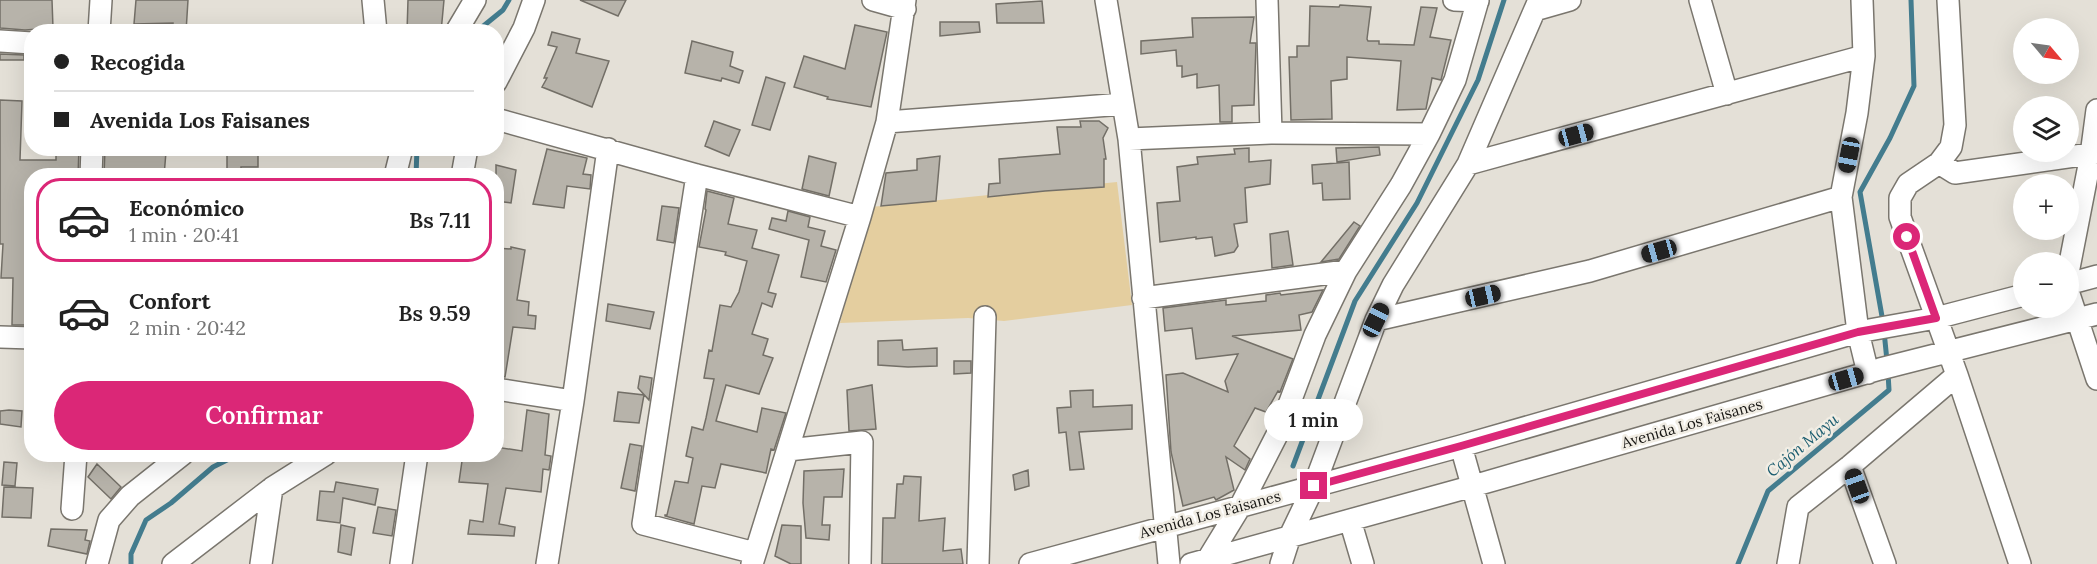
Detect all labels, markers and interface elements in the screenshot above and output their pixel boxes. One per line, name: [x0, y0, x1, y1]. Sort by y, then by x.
north arrow: [2013, 18, 2079, 84]
map controls: [2013, 18, 2079, 318]
text: Recogida: [90, 48, 185, 76]
button: layers: [2013, 96, 2079, 162]
text: Avenida Los Faisanes: [90, 106, 310, 134]
car: [1556, 122, 1596, 148]
car: [1837, 136, 1861, 174]
button: +: [2013, 174, 2079, 240]
icon: car: [57, 193, 111, 247]
text: Económico: [129, 194, 244, 222]
text: Bs 7.11: [409, 206, 471, 234]
text: 1 min · 20:41: [129, 222, 239, 247]
route start: [1893, 223, 1920, 250]
car: [1639, 237, 1679, 265]
button: −: [2013, 252, 2079, 318]
car: [1463, 283, 1503, 309]
icon: car: [57, 286, 111, 340]
text: Confort: [129, 287, 211, 315]
text: Bs 9.59: [398, 299, 471, 327]
car: [1360, 300, 1392, 340]
text: 2 min · 20:42: [129, 315, 246, 340]
car: [1826, 365, 1866, 393]
button: Confirmar: [54, 381, 474, 450]
street label: Avenida Los Faisanes: [1618, 394, 1765, 452]
callout: 1 min: [1264, 399, 1364, 441]
text: 1 min: [1288, 407, 1339, 432]
water label: Cajón Mayu: [1762, 409, 1842, 481]
car: [1842, 466, 1872, 506]
route end: [1300, 472, 1327, 499]
street label: Avenida Los Faisanes: [1136, 486, 1283, 542]

